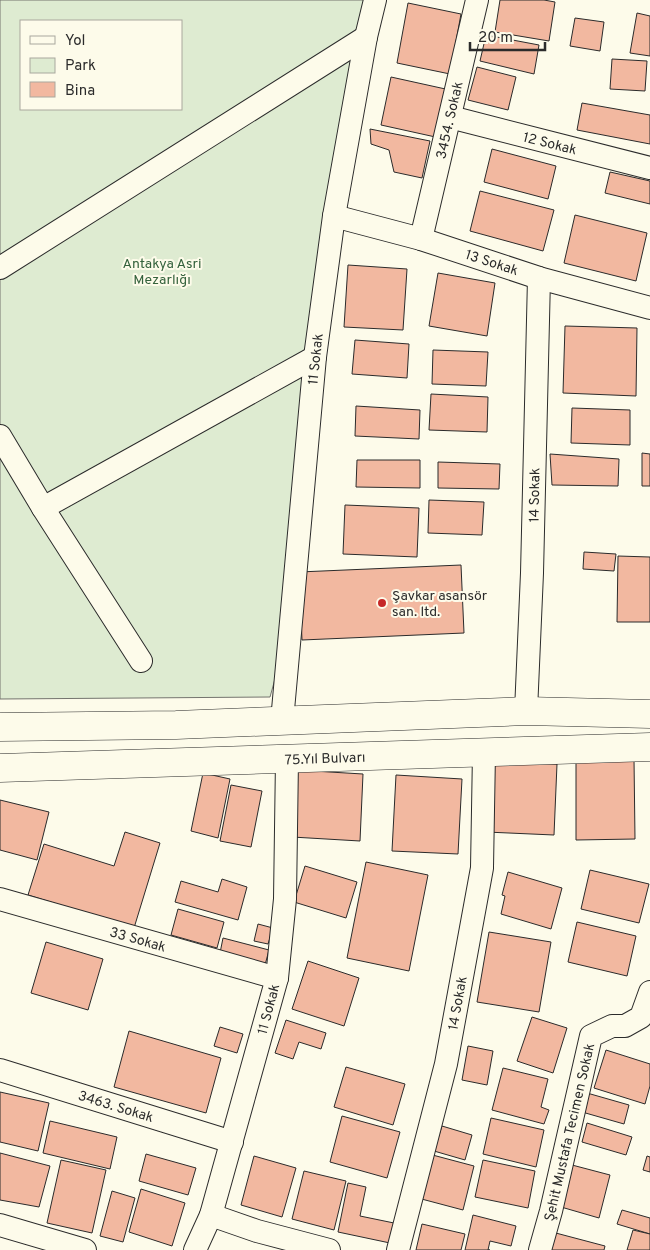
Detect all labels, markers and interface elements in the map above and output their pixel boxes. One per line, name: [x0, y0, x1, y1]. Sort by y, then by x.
legend: [20, 20, 182, 110]
scale bar: [470, 20, 545, 52]
text: 20 m: [478, 29, 513, 48]
text: Yol: [65, 32, 86, 51]
text: Park: [65, 57, 96, 76]
street label: 3454. Sokak: [433, 80, 468, 161]
text: Bina: [65, 82, 95, 101]
street label: 12 Sokak: [521, 130, 578, 159]
street label: 13 Sokak: [463, 247, 520, 280]
park label: Antakya Asri Mezarlığı: [122, 256, 202, 289]
street label: 11 Sokak: [305, 333, 328, 386]
street label: 14 Sokak: [527, 467, 544, 523]
place label: Şavkar asansör san. ltd.: [392, 588, 488, 621]
marker: Şavkar asansör san. ltd.: [376, 597, 388, 609]
street label: 75.Yıl Bulvarı: [284, 750, 366, 769]
street label: 33 Sokak: [107, 924, 168, 957]
street label: 14 Sokak: [445, 975, 472, 1032]
street label: 11 Sokak: [255, 982, 284, 1036]
street label: Şehit Mustafa Tecimen Sokak: [542, 1042, 599, 1223]
street label: 3463. Sokak: [76, 1088, 155, 1127]

